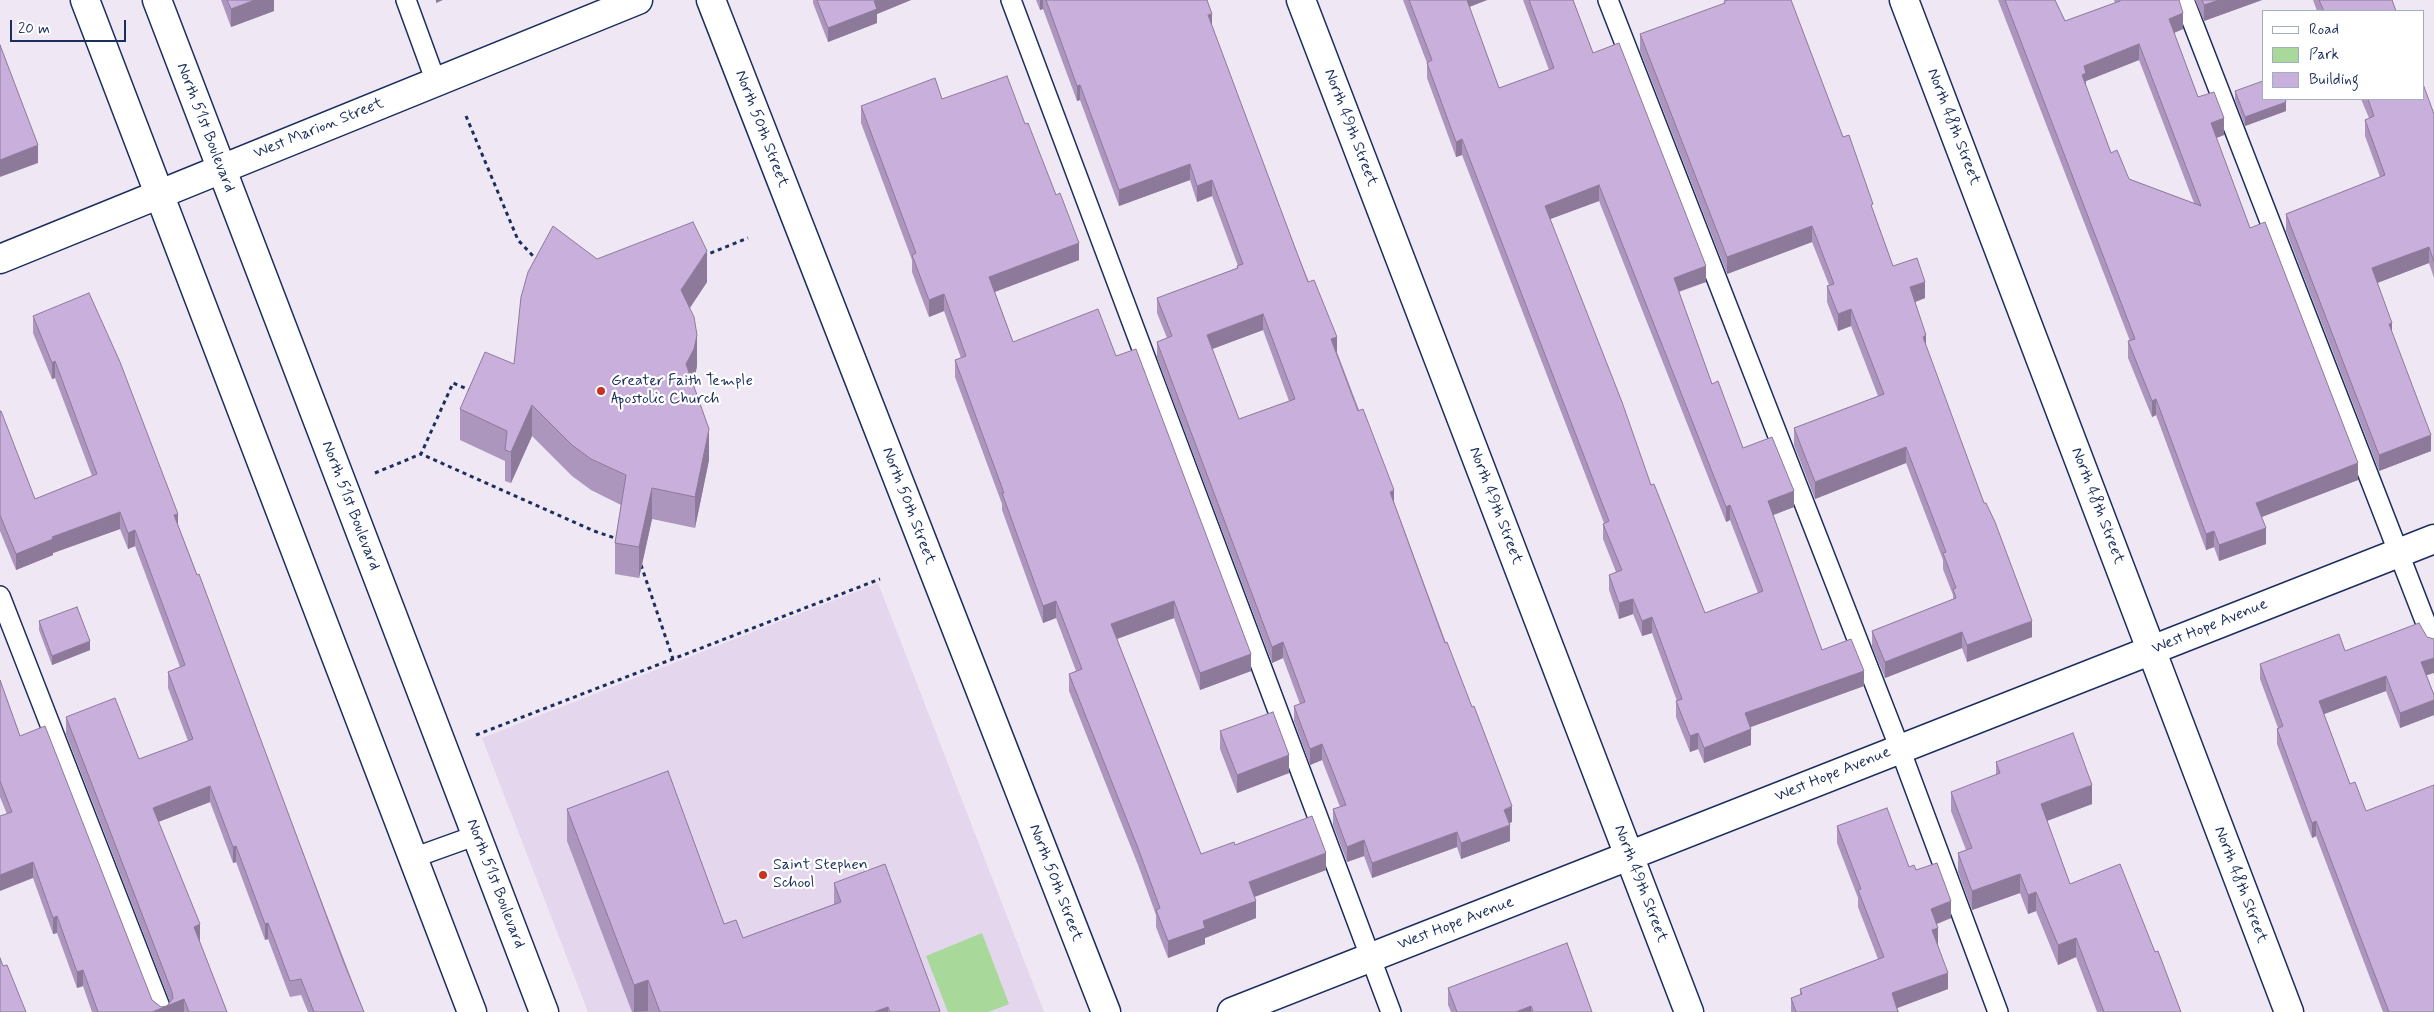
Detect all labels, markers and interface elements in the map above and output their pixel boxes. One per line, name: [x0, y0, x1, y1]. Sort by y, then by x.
scale bar: [12, 10, 129, 42]
legend: [2262, 10, 2424, 100]
text: 20 m: [18, 19, 50, 39]
text: Road: [2309, 20, 2339, 40]
text: Park: [2309, 45, 2339, 65]
street label: North 51st Boulevard: [172, 61, 238, 195]
street label: North 48th Street: [1922, 66, 1984, 188]
street label: North 49th Street: [1319, 67, 1381, 189]
street label: North 50th Street: [730, 68, 792, 190]
text: Building: [2309, 70, 2359, 90]
street label: West Marion Street: [251, 94, 387, 164]
place label: Greater Faith Temple Apostolic Church: [611, 372, 753, 410]
marker: Greater Faith Temple Apostolic Church: [595, 385, 607, 397]
street label: North 51st Boulevard: [317, 439, 383, 573]
street label: North 50th Street: [877, 445, 939, 567]
street label: North 49th Street: [1464, 445, 1526, 567]
street label: North 48th Street: [2066, 445, 2128, 567]
street label: West Hope Avenue: [2149, 595, 2271, 659]
street label: West Hope Avenue: [1772, 743, 1894, 807]
street label: North 51st Boulevard: [462, 817, 528, 951]
street label: North 50th Street: [1024, 822, 1086, 944]
street label: North 49th Street: [1609, 823, 1671, 945]
street label: North 48th Street: [2209, 824, 2271, 946]
place label: Saint Stephen School: [773, 856, 868, 894]
marker: Saint Stephen School: [757, 869, 769, 881]
street label: West Hope Avenue: [1395, 893, 1517, 955]

